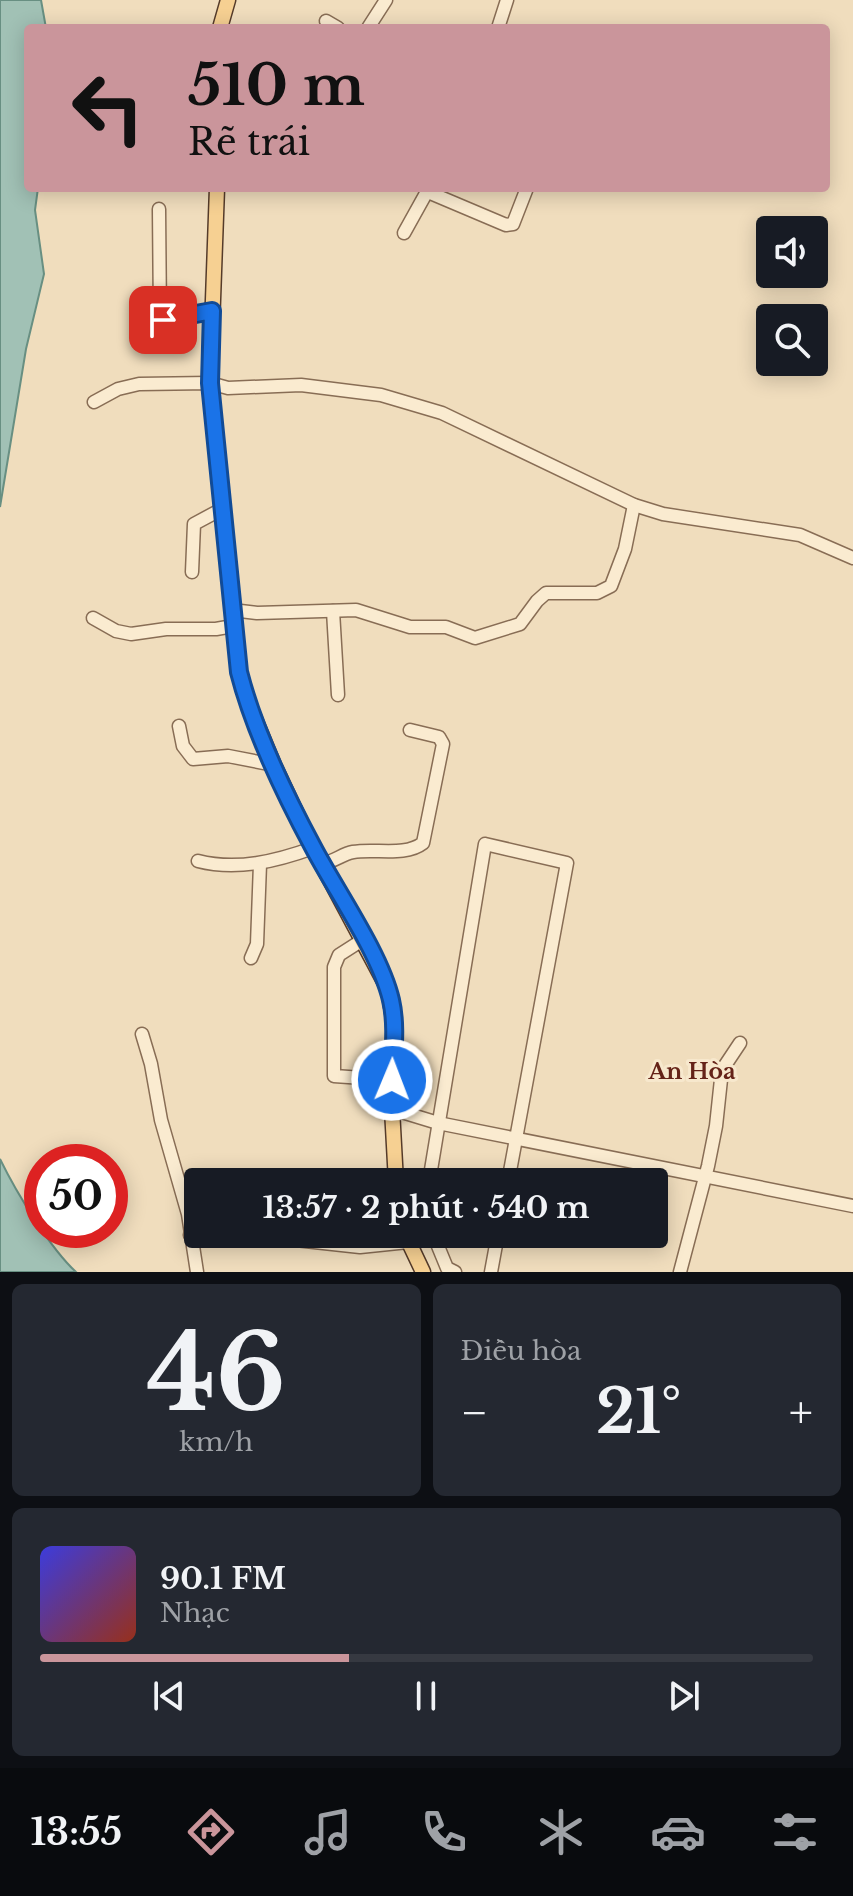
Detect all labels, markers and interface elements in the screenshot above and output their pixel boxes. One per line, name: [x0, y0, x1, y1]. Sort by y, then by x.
text: 510 m: [188, 51, 365, 120]
icon: left: [56, 56, 160, 160]
text: Rẽ trái: [188, 120, 310, 165]
map controls: [756, 216, 828, 376]
button: sound: [756, 216, 828, 288]
pin: [129, 286, 197, 354]
icon: arrive: [141, 298, 185, 342]
button: search: [756, 304, 828, 376]
position arrow: [350, 1038, 434, 1122]
district label: An Hòa: [647, 1058, 736, 1085]
speed limit sign: 50: [24, 1144, 128, 1248]
text: 13:57 · 2 phút · 540 m: [263, 1189, 589, 1226]
text: 46: [147, 1309, 286, 1438]
text: Điều hòa: [461, 1335, 581, 1367]
text: 21°: [596, 1375, 681, 1449]
text: −: [461, 1385, 488, 1440]
text: +: [789, 1385, 813, 1440]
text: km/h: [179, 1426, 253, 1458]
text: 90.1 FM: [160, 1560, 286, 1597]
text: Nhạc: [160, 1597, 230, 1629]
icon: previous: [147, 1674, 191, 1718]
icon: pause: [404, 1674, 448, 1718]
icon: next: [662, 1674, 706, 1718]
icon: directions: [183, 1804, 239, 1860]
icon: music: [300, 1804, 356, 1860]
icon: phone: [416, 1804, 472, 1860]
icon: climate: [533, 1804, 589, 1860]
icon: car: [650, 1804, 706, 1860]
icon: filters: [767, 1804, 823, 1860]
text: 13:55: [30, 1810, 122, 1855]

